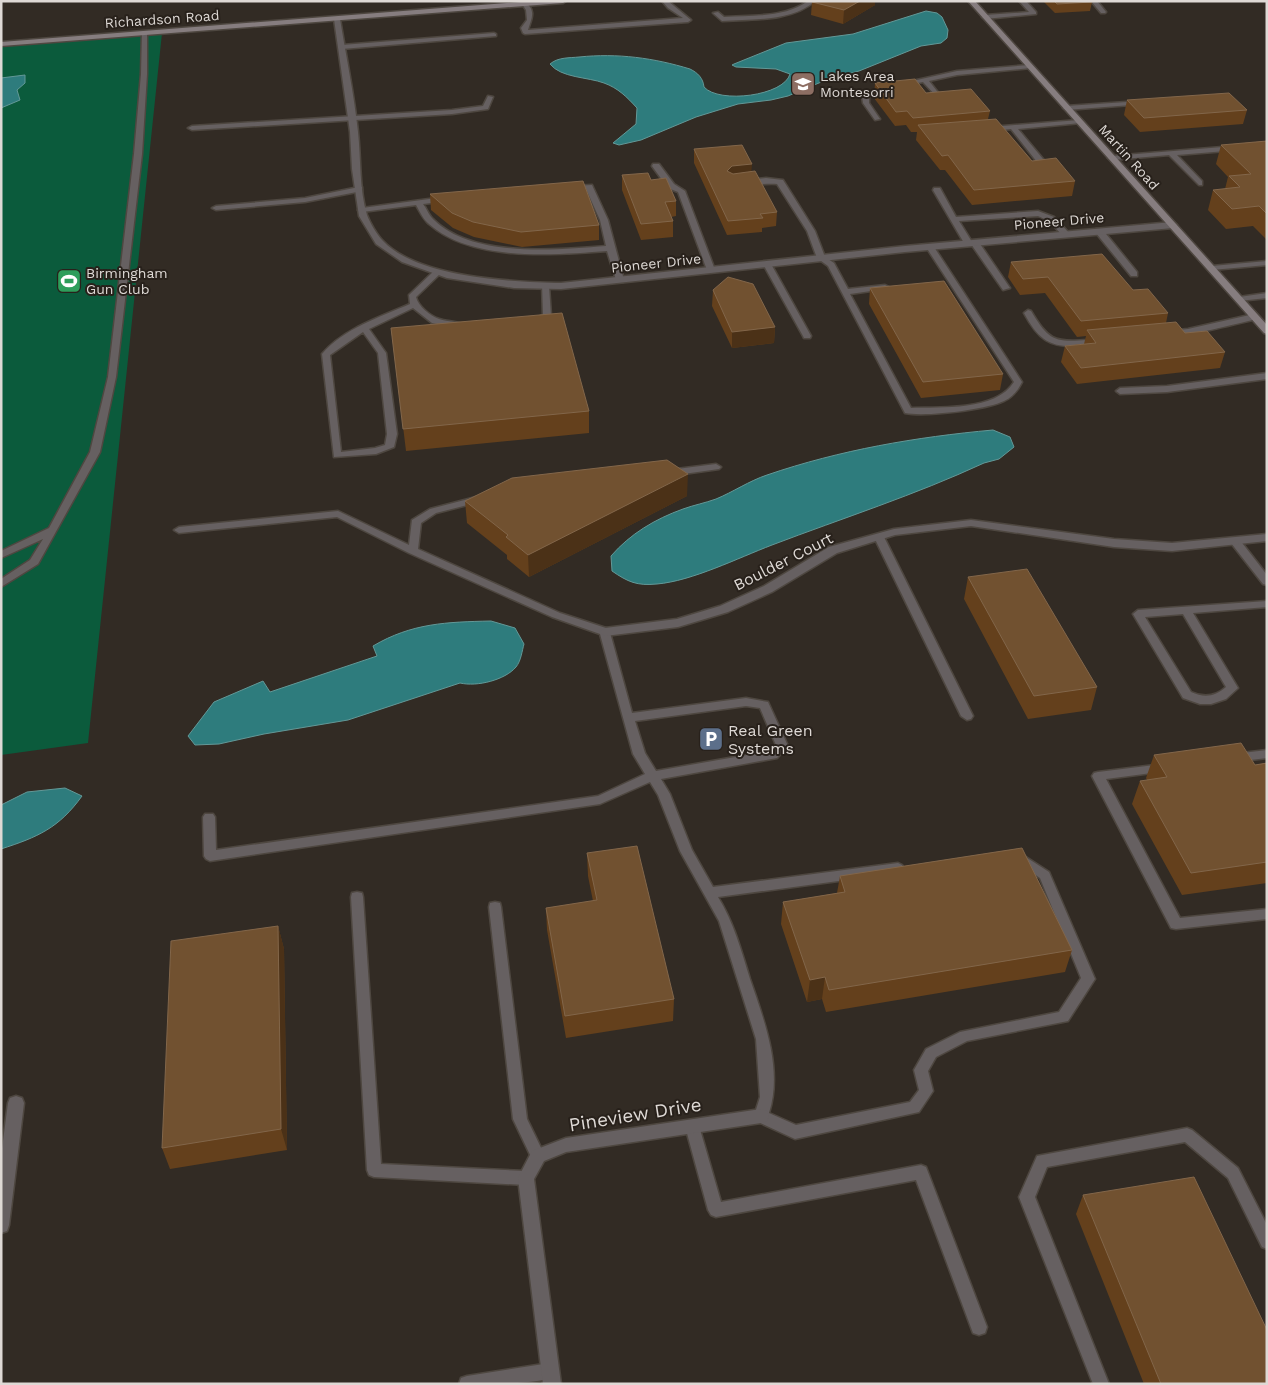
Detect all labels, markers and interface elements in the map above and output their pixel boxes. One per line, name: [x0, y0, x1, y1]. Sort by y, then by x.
street label: Richardson Road: [104, 7, 220, 31]
place label: Lakes Area Montesorri: [820, 68, 894, 100]
school or university icon: Lakes Area Montesorri: [790, 71, 816, 97]
street label: Martin Road: [1096, 121, 1162, 193]
street label: Pioneer Drive: [1013, 209, 1105, 233]
street label: Pioneer Drive: [610, 250, 702, 276]
place label: Birmingham Gun Club: [86, 265, 168, 297]
sports icon: Birmingham Gun Club: [56, 268, 82, 294]
street label: Boulder Court: [730, 528, 836, 595]
place label: Real Green Systems: [728, 721, 813, 758]
parking icon: Real Green Systems: [698, 726, 724, 752]
street label: Pineview Drive: [567, 1093, 703, 1136]

